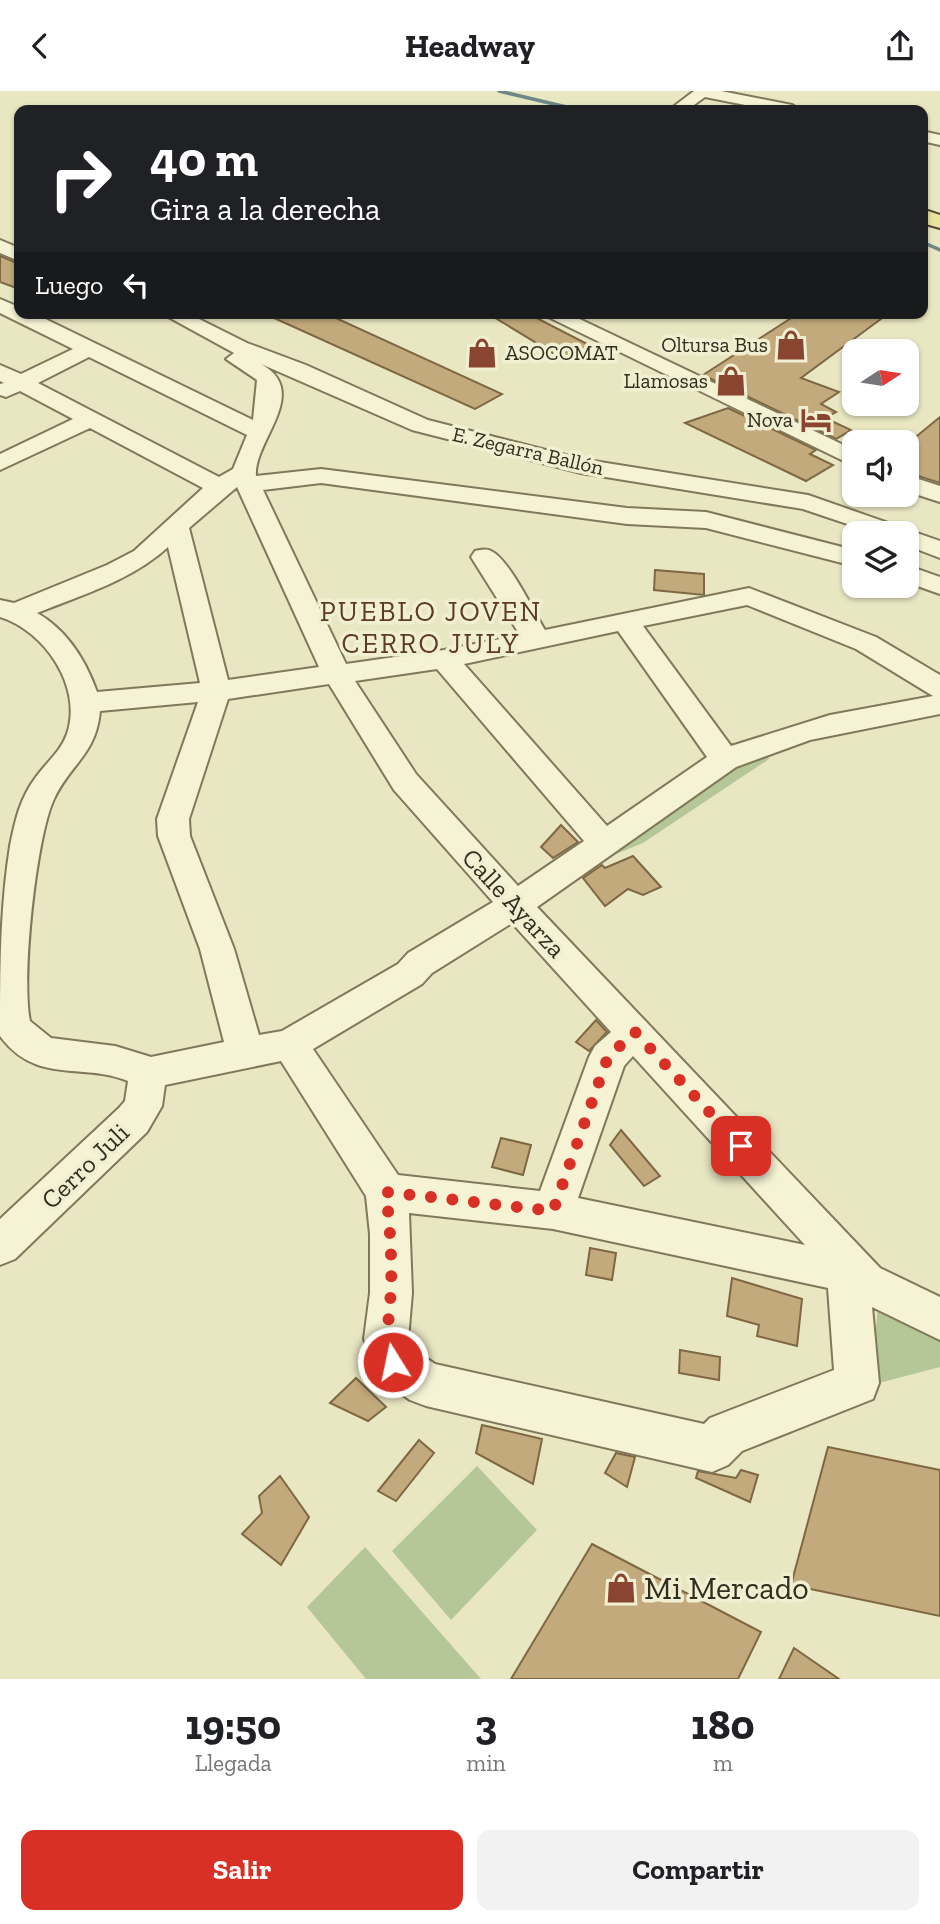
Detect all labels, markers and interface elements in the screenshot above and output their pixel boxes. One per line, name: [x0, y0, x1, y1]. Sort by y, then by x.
icon: back: [21, 27, 59, 65]
text: Headway: [405, 27, 535, 65]
icon: share: [881, 27, 919, 65]
text: 40 m: [150, 130, 258, 189]
icon: right: [35, 133, 126, 224]
text: Gira a la derecha: [150, 190, 380, 228]
icon: left: [117, 266, 155, 304]
text: Luego: [35, 269, 103, 301]
shop icon: Oltursa Bus: [774, 328, 808, 362]
place label: Oltursa Bus: [661, 332, 768, 357]
shop icon: ASOCOMAT: [465, 336, 499, 370]
north arrow: [842, 339, 919, 417]
map controls: [842, 339, 919, 598]
place label: ASOCOMAT: [505, 340, 618, 365]
shop icon: Llamosas: [714, 364, 748, 398]
place label: Llamosas: [623, 368, 708, 393]
hotel icon: Nova: [799, 403, 833, 437]
place label: Nova: [747, 407, 793, 432]
street label: E. Zegarra Ballón: [450, 421, 606, 480]
button: sound: [842, 430, 919, 507]
button: layers: [842, 521, 919, 598]
district label: PUEBLO JOVEN CERRO JULY: [320, 595, 542, 660]
street label: Calle Ayarza: [455, 842, 573, 965]
street label: Cerro Juli: [34, 1116, 136, 1216]
pin: [711, 1116, 771, 1176]
icon: arrive: [722, 1127, 760, 1165]
position arrow: [356, 1325, 430, 1399]
place label: Mi Mercado: [644, 1569, 809, 1607]
shop icon: Mi Mercado: [604, 1571, 638, 1605]
text: 19:50: [185, 1699, 281, 1750]
text: 3: [475, 1699, 497, 1750]
text: 180: [691, 1699, 755, 1750]
text: Llegada: [195, 1749, 272, 1777]
text: min: [466, 1749, 506, 1777]
text: m: [713, 1749, 733, 1777]
button: Salir: [21, 1830, 463, 1910]
button: Compartir: [477, 1830, 919, 1910]

